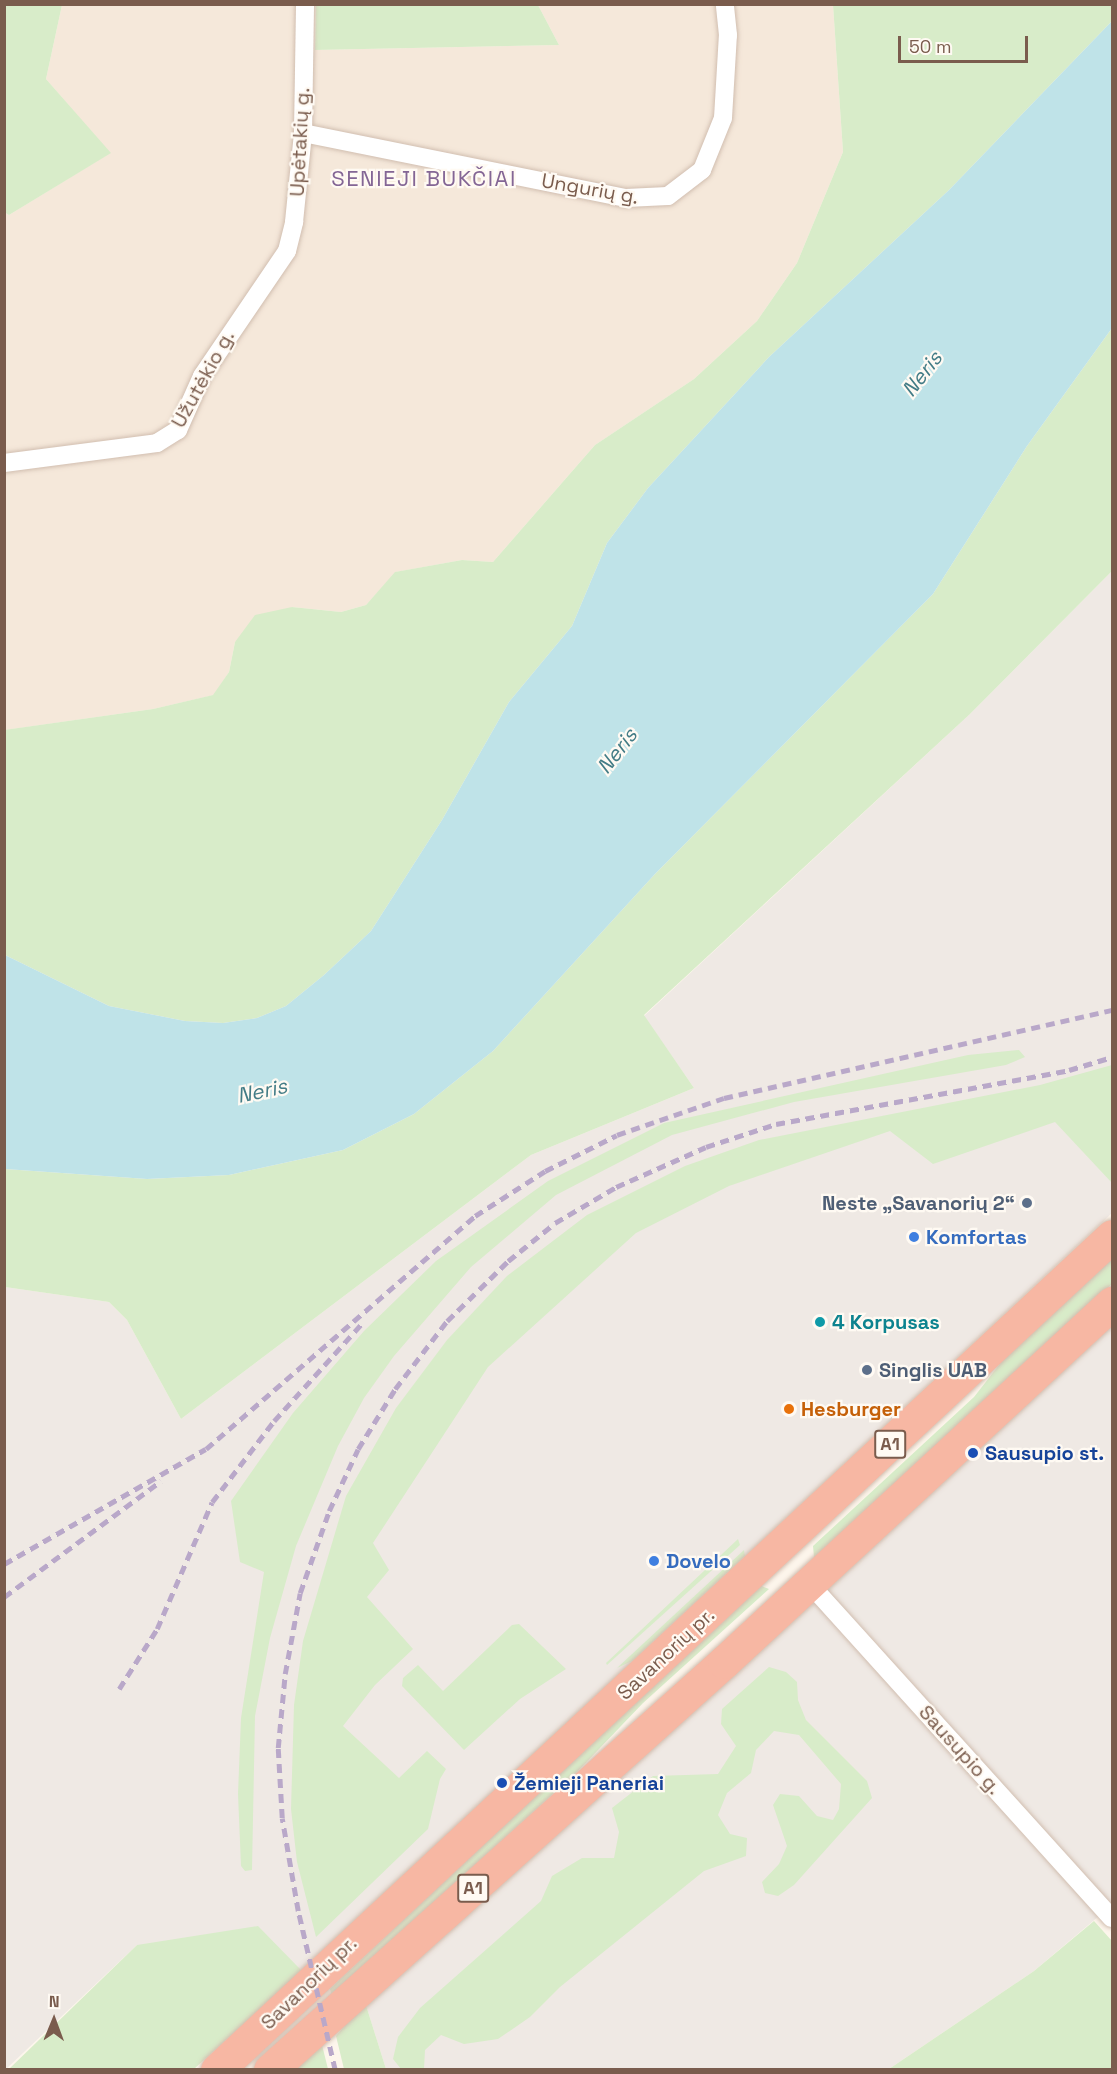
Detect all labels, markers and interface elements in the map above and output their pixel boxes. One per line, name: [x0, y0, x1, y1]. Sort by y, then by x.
scale bar: [901, 24, 1032, 62]
text: 50 m: [909, 35, 951, 58]
street label: Upėtakių g.: [285, 87, 315, 197]
district label: SENIEJI BUKČIAI: [331, 166, 517, 192]
street label: Ungurių g.: [539, 169, 641, 209]
street label: Užutėkio g.: [166, 326, 240, 432]
water label: Neris: [897, 346, 947, 402]
water label: Neris: [592, 723, 642, 779]
water label: Neris: [235, 1073, 289, 1109]
place label: Neste „Savanorių 2“: [821, 1191, 1015, 1215]
marker: Neste „Savanorių 2“: [1020, 1196, 1034, 1210]
place label: Komfortas: [926, 1225, 1027, 1249]
marker: Komfortas: [907, 1230, 921, 1244]
place label: 4 Korpusas: [832, 1310, 940, 1334]
marker: 4 Korpusas: [813, 1315, 827, 1329]
place label: Singlis UAB: [879, 1358, 987, 1382]
marker: Singlis UAB: [860, 1363, 874, 1377]
place label: Hesburger: [801, 1397, 901, 1421]
marker: Hesburger: [782, 1402, 796, 1416]
road number: A1: [874, 1429, 906, 1459]
place label: Sausupio st.: [985, 1441, 1104, 1465]
marker: Sausupio st.: [966, 1446, 980, 1460]
place label: Dovelo: [666, 1549, 731, 1573]
marker: Dovelo: [647, 1554, 661, 1568]
street label: Savanorių pr.: [613, 1603, 719, 1705]
street label: Sausupio g.: [914, 1700, 1006, 1800]
place label: Žemieji Paneriai: [514, 1771, 664, 1795]
marker: Žemieji Paneriai: [495, 1776, 509, 1790]
road number: A1: [456, 1873, 490, 1903]
street label: Savanorių pr.: [256, 1931, 362, 2035]
north arrow: [24, 1990, 84, 2050]
text: N: [49, 1991, 60, 2012]

